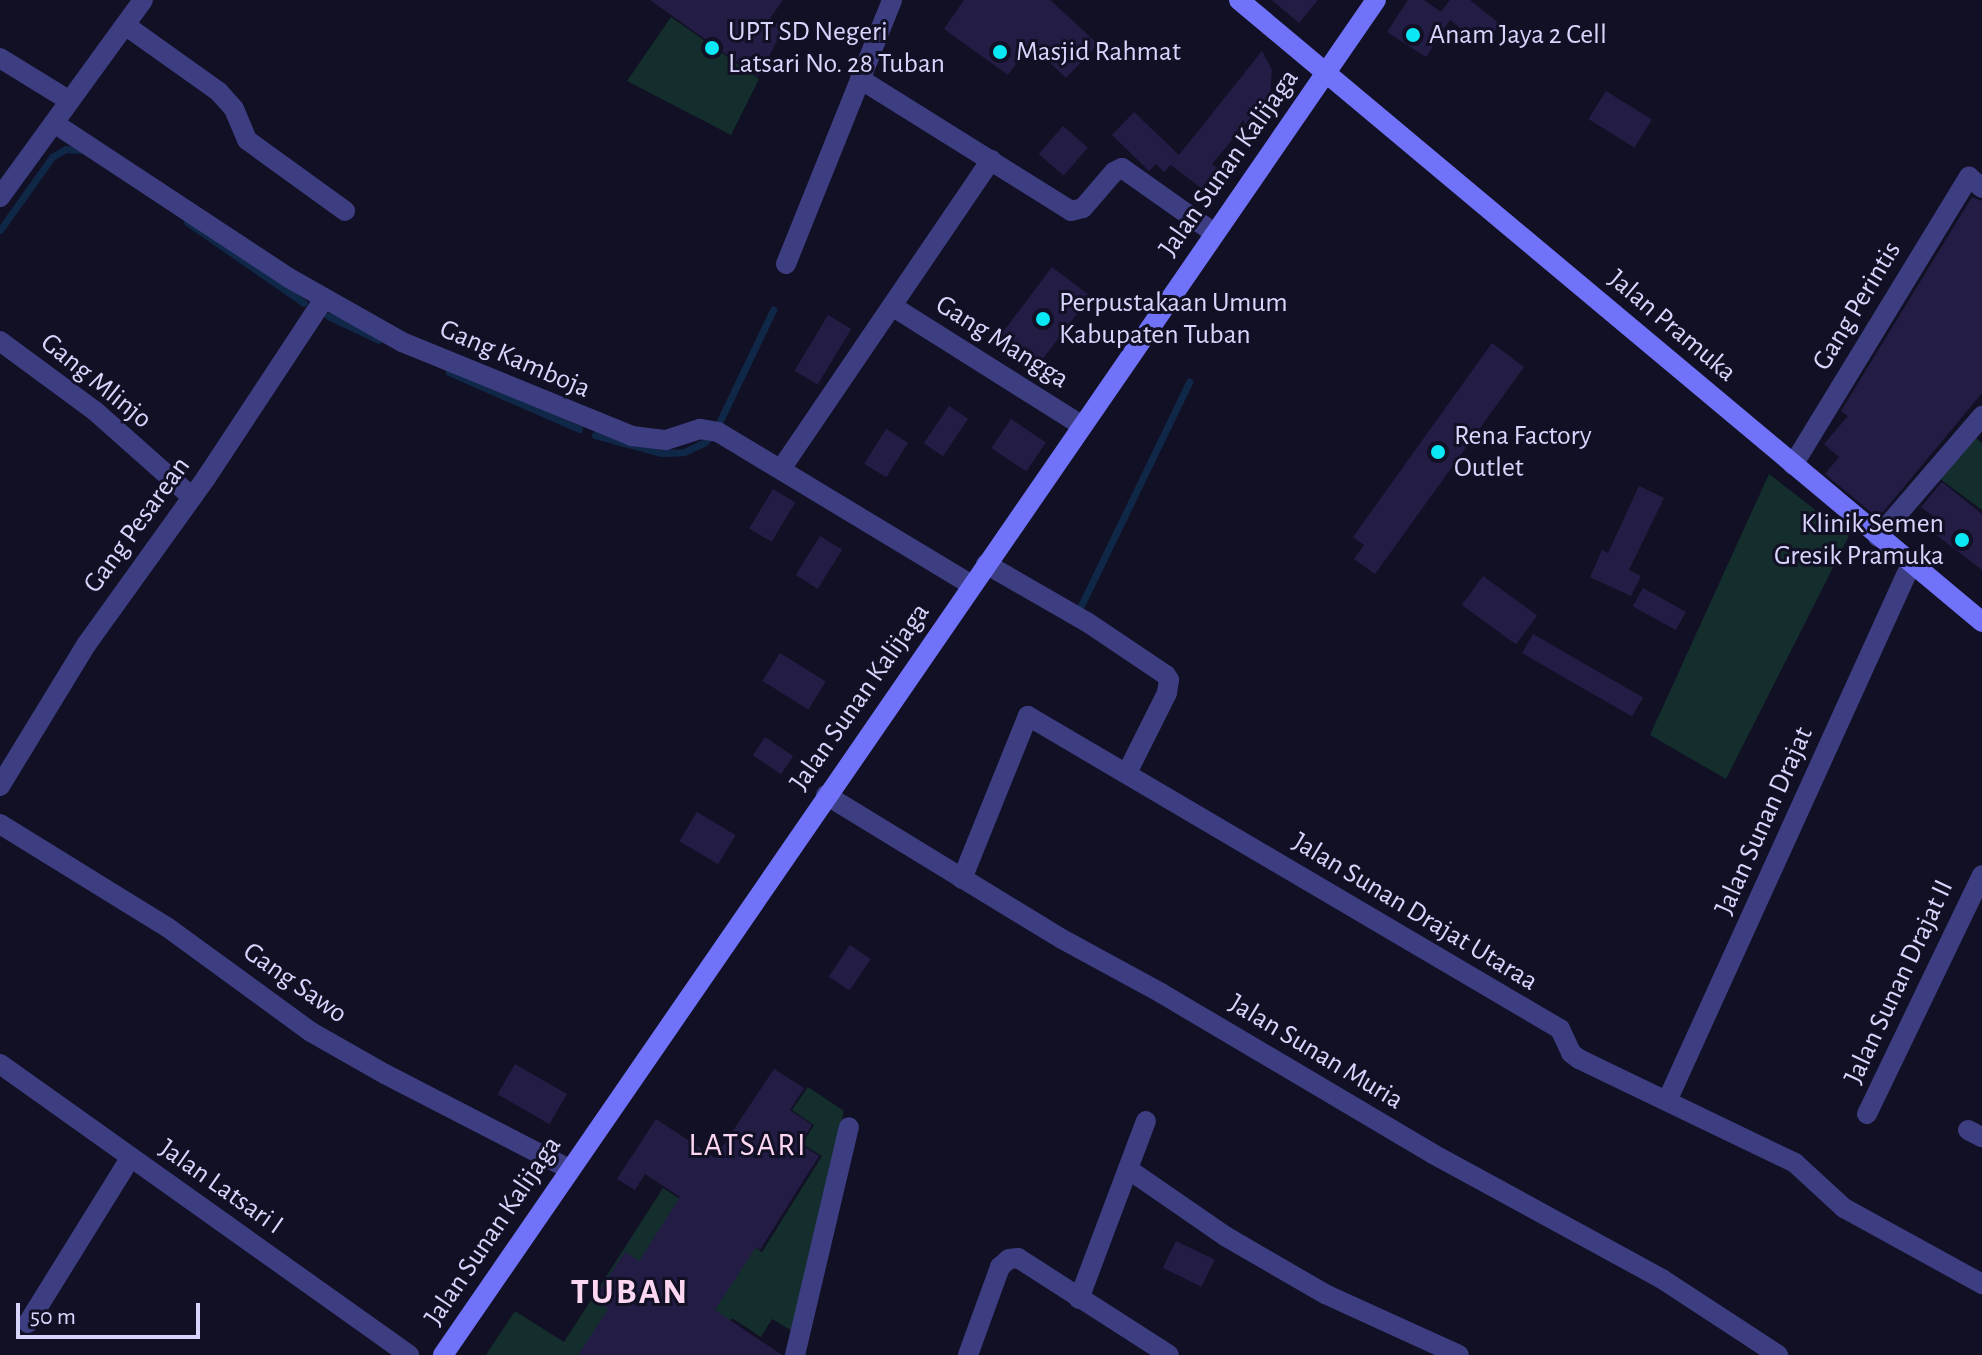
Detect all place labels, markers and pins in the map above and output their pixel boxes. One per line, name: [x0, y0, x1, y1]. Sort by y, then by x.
place label: UPT SD Negeri Latsari No. 28 Tuban: [728, 15, 945, 81]
place label: Anam Jaya 2 Cell: [1429, 18, 1607, 52]
marker: Anam Jaya 2 Cell: [1404, 26, 1422, 44]
place label: Masjid Rahmat: [1016, 35, 1181, 69]
marker: UPT SD Negeri Latsari No. 28 Tuban: [703, 39, 721, 57]
marker: Masjid Rahmat: [991, 43, 1009, 61]
place label: Perpustakaan Umum Kabupaten Tuban: [1059, 286, 1288, 352]
marker: Perpustakaan Umum Kabupaten Tuban: [1034, 310, 1052, 328]
place label: Rena Factory Outlet: [1454, 419, 1592, 485]
marker: Rena Factory Outlet: [1429, 443, 1447, 461]
place label: Klinik Semen Gresik Pramuka: [1774, 507, 1944, 573]
marker: Klinik Semen Gresik Pramuka: [1951, 529, 1973, 551]

